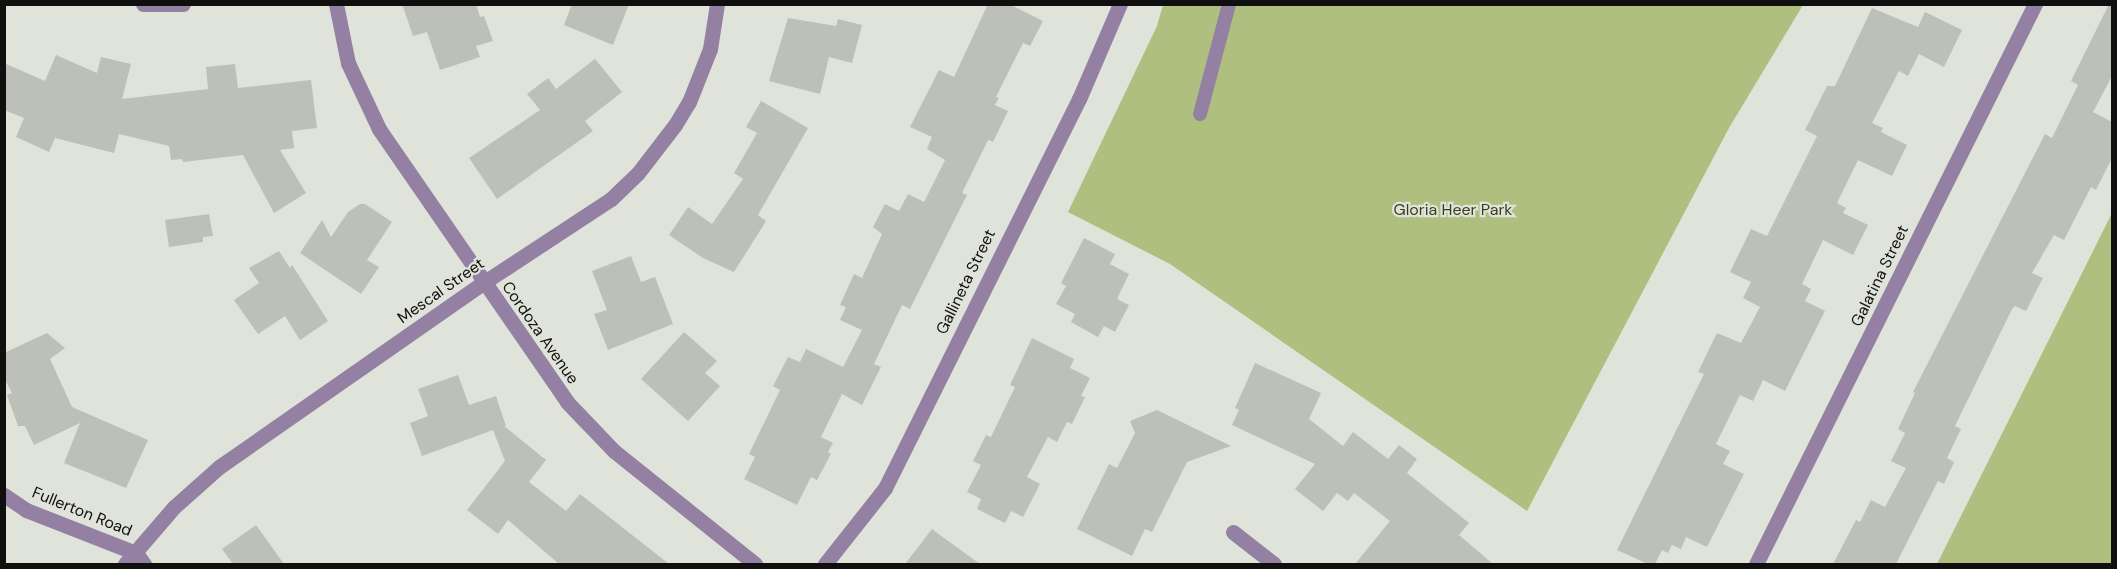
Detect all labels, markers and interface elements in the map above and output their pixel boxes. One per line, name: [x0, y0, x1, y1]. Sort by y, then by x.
park label: Gloria Heer Park: [1394, 200, 1512, 220]
street label: Galatina Street: [1847, 222, 1913, 330]
street label: Gallineta Street: [932, 226, 1000, 338]
street label: Mescal Street: [394, 254, 488, 328]
street label: Cordoza Avenue: [498, 278, 582, 388]
street label: Fullerton Road: [29, 483, 135, 541]

